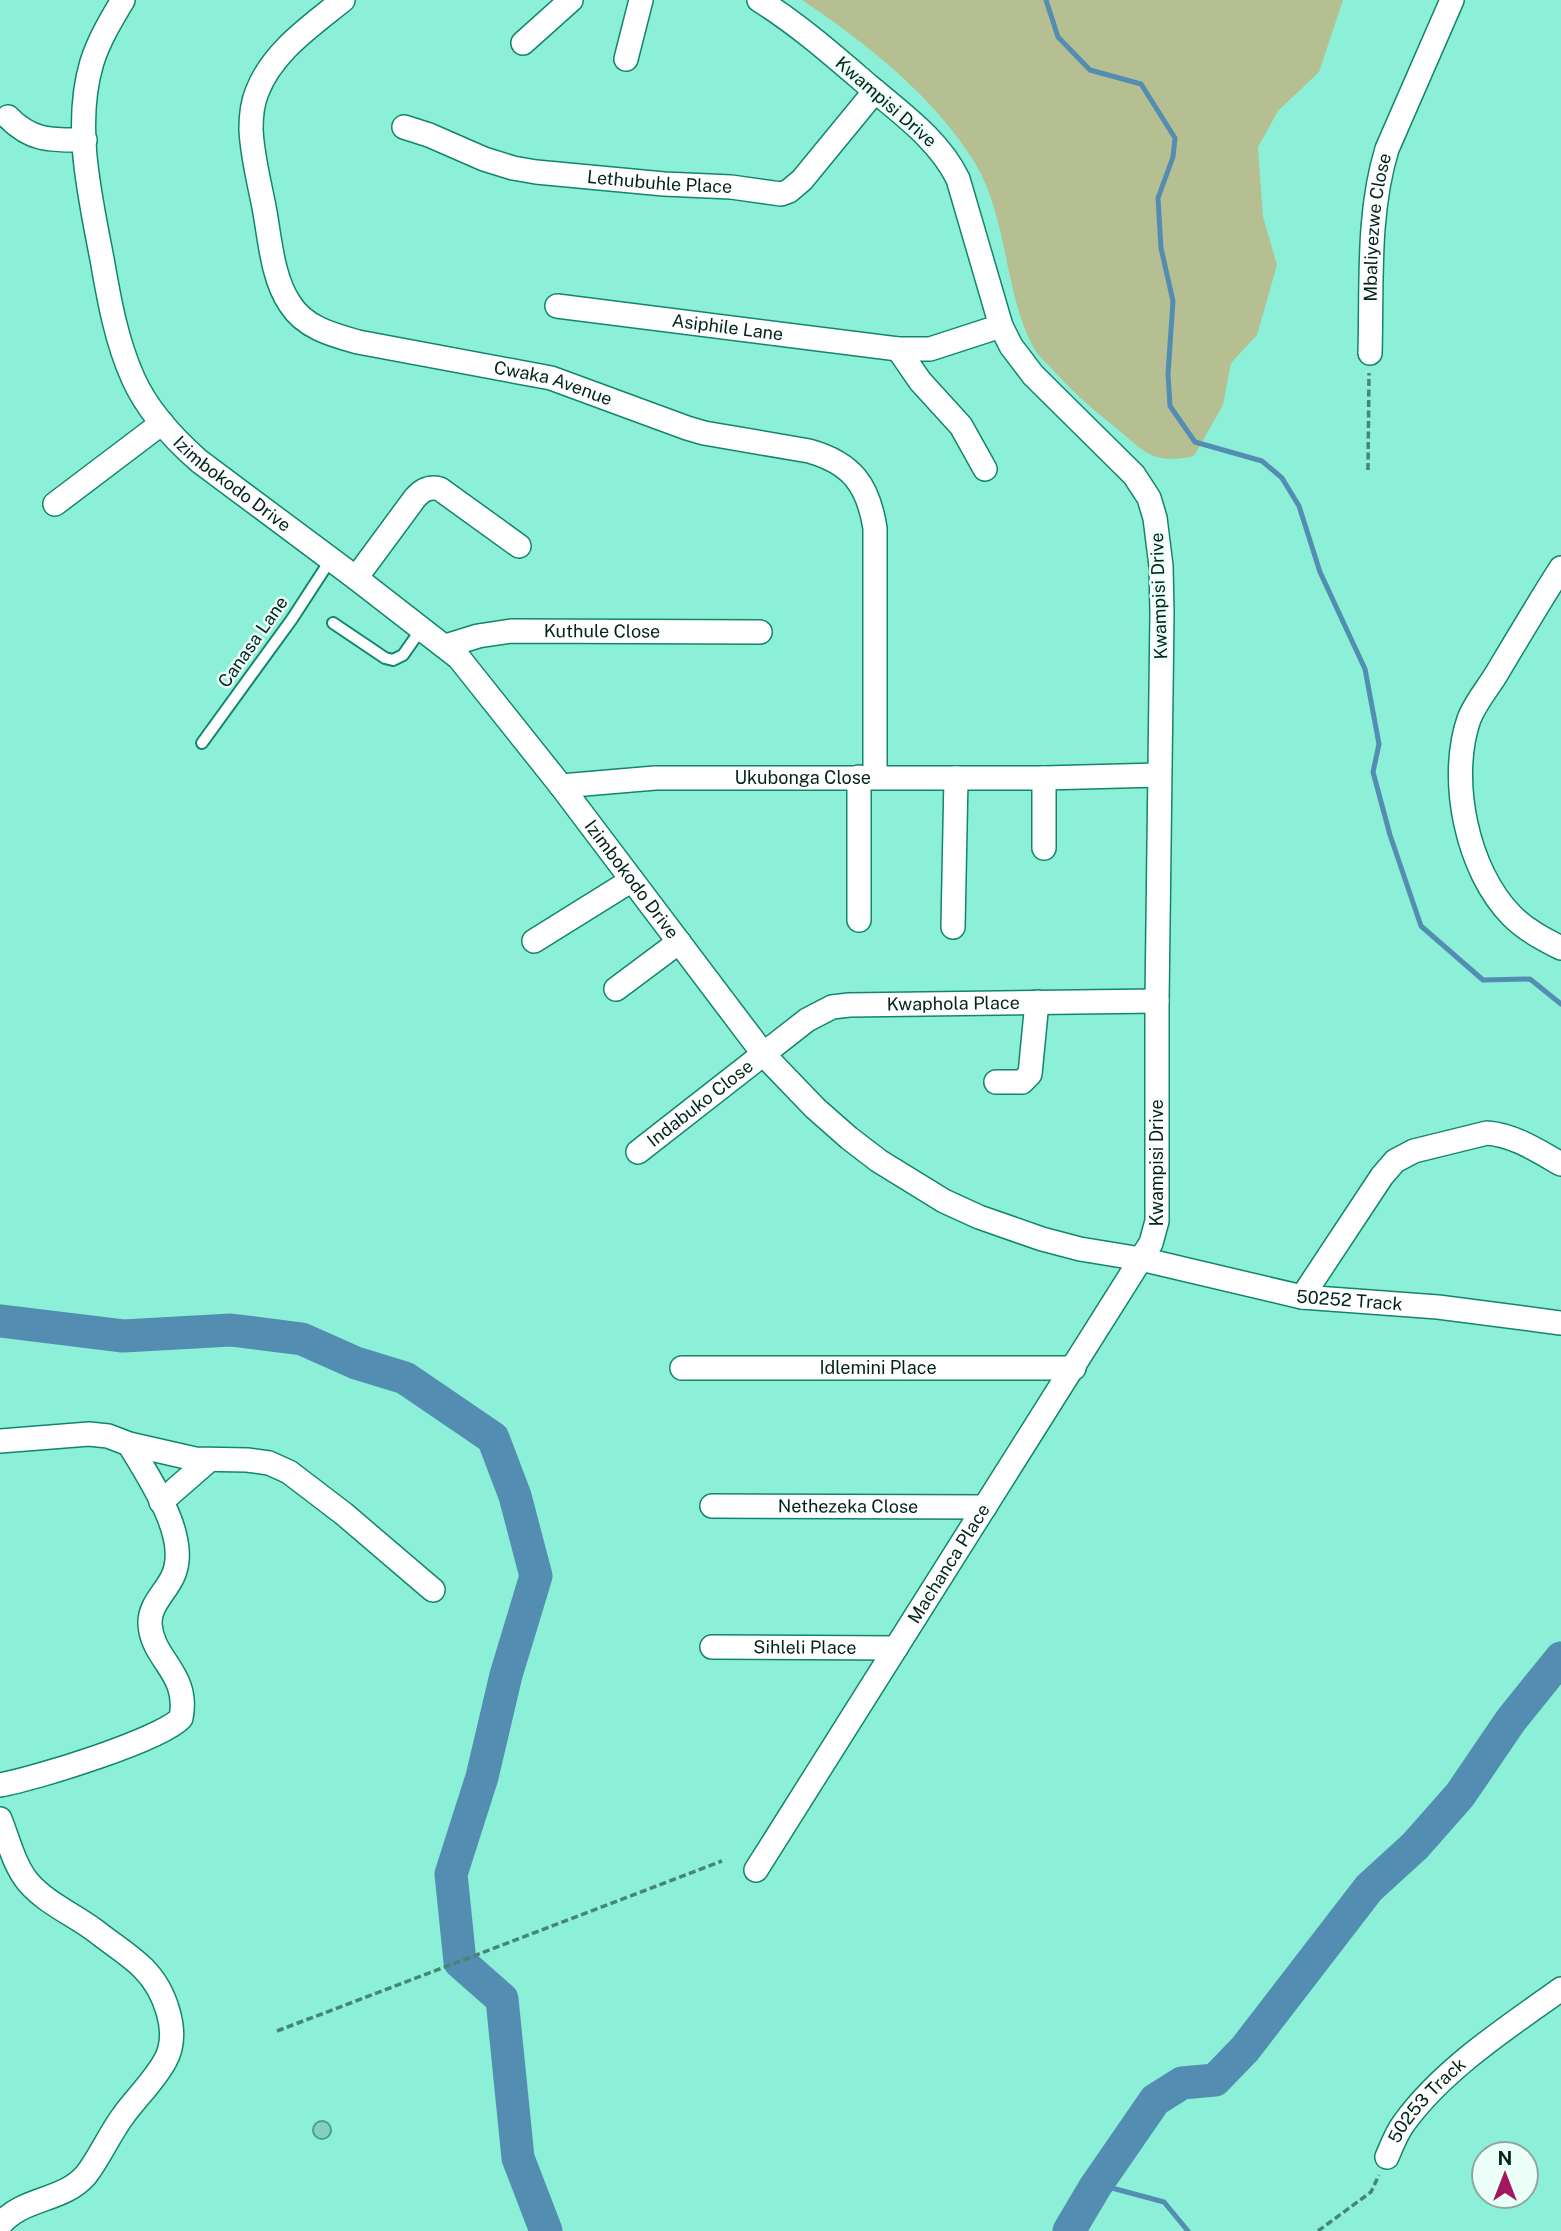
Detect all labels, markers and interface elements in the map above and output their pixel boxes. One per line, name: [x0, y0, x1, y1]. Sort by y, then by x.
street label: Kwampisi Drive: [831, 52, 941, 151]
street label: Mbaliyezwe Close: [1360, 151, 1395, 302]
street label: Lethubuhle Place: [586, 166, 733, 197]
street label: Asiphile Lane: [671, 310, 785, 344]
street label: Cwaka Avenue: [492, 357, 615, 410]
street label: Izimbokodo Drive: [169, 432, 295, 536]
street label: Kwampisi Drive: [1146, 532, 1171, 660]
street label: Canasa Lane: [213, 592, 292, 691]
street label: Kuthule Close: [544, 620, 660, 642]
street label: Ukubonga Close: [734, 767, 871, 788]
street label: Izimbokodo Drive: [581, 816, 684, 943]
street label: Kwaphola Place: [887, 992, 1020, 1015]
street label: Indabuko Close: [643, 1055, 757, 1151]
street label: Kwampisi Drive: [1146, 1099, 1167, 1226]
street label: 50252 Track: [1296, 1286, 1403, 1314]
street label: Idlemini Place: [819, 1357, 937, 1378]
street label: Nethezeka Close: [778, 1495, 918, 1517]
street label: Machanca Place: [903, 1500, 994, 1627]
street label: Sihleli Place: [753, 1636, 857, 1658]
street label: 50253 Track: [1383, 2053, 1470, 2146]
north arrow: [1470, 2140, 1540, 2210]
text: N: [1498, 2147, 1512, 2169]

